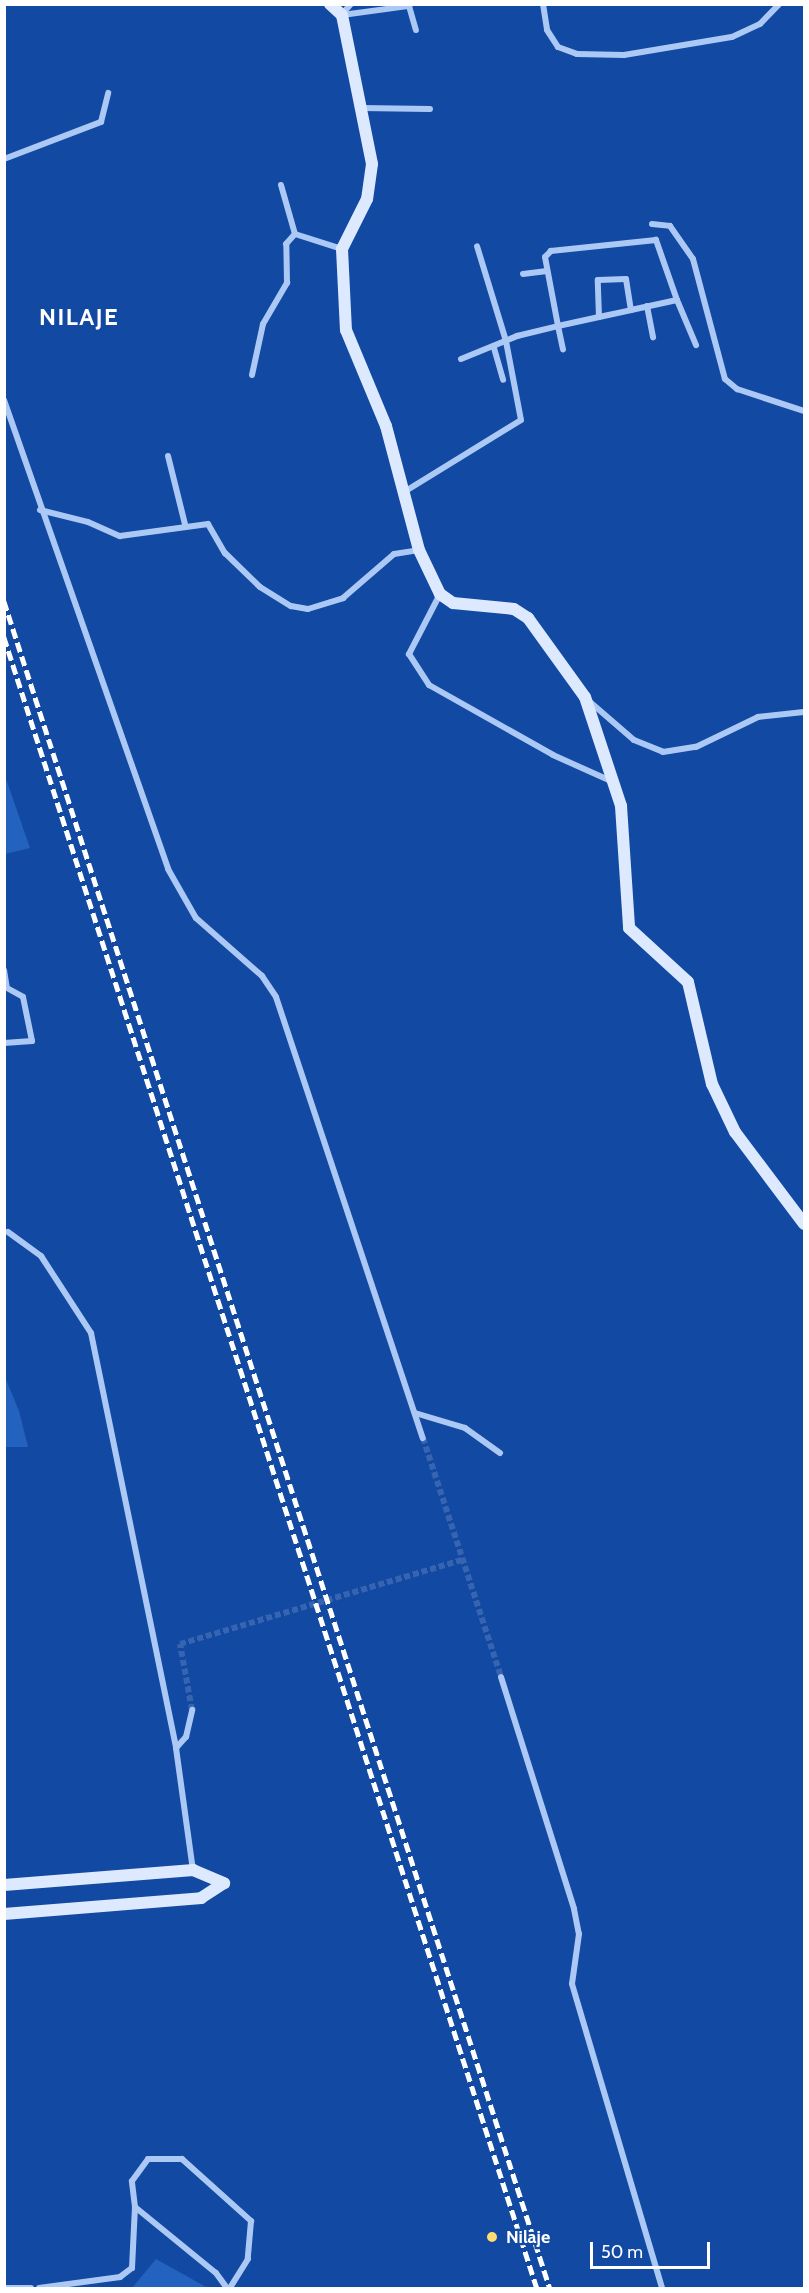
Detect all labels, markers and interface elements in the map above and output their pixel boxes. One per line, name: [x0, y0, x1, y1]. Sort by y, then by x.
district label: NILAJE: [39, 303, 119, 331]
place label: Nilaje: [506, 2226, 550, 2248]
marker: Nilaje: [483, 2228, 501, 2246]
scale bar: [593, 2230, 713, 2268]
text: 50 m: [601, 2241, 643, 2263]

